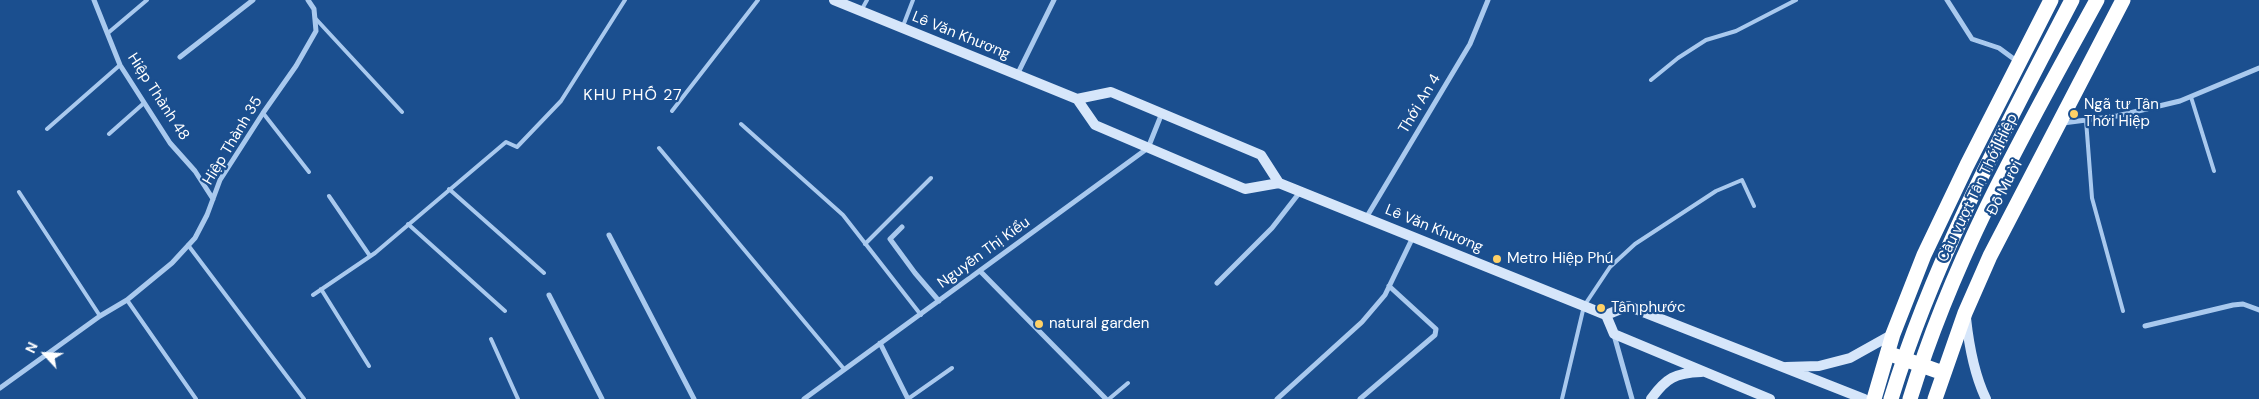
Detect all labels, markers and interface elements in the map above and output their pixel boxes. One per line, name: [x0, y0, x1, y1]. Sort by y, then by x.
street label: Lê Văn Khương: [909, 8, 1013, 64]
street label: Hiệp Thành 48: [123, 50, 193, 144]
street label: Thới An 4: [1395, 71, 1445, 137]
district label: KHU PHỐ 27: [582, 86, 684, 106]
street label: Hiệp Thành 35: [200, 94, 266, 188]
place label: Ngã tư Tân Thới Hiệp: [2084, 96, 2159, 131]
marker: Ngã tư Tân Thới Hiệp: [2068, 108, 2080, 120]
street label: Cầu vượt Tân Thới Hiệp: [1934, 111, 2022, 265]
street label: Đỗ Mười: [1983, 157, 2027, 219]
street label: Lê Văn Khương: [1382, 201, 1486, 257]
street label: Nguyễn Thị Kiểu: [934, 213, 1034, 293]
place label: Metro Hiệp Phú: [1507, 250, 1613, 268]
marker: Metro Hiệp Phú: [1491, 253, 1503, 265]
place label: Tân phước: [1611, 299, 1686, 317]
marker: Tân phước: [1595, 302, 1607, 314]
place label: natural garden: [1049, 315, 1149, 333]
marker: natural garden: [1033, 318, 1045, 330]
north arrow: [20, 329, 70, 379]
text: N: [21, 339, 42, 356]

